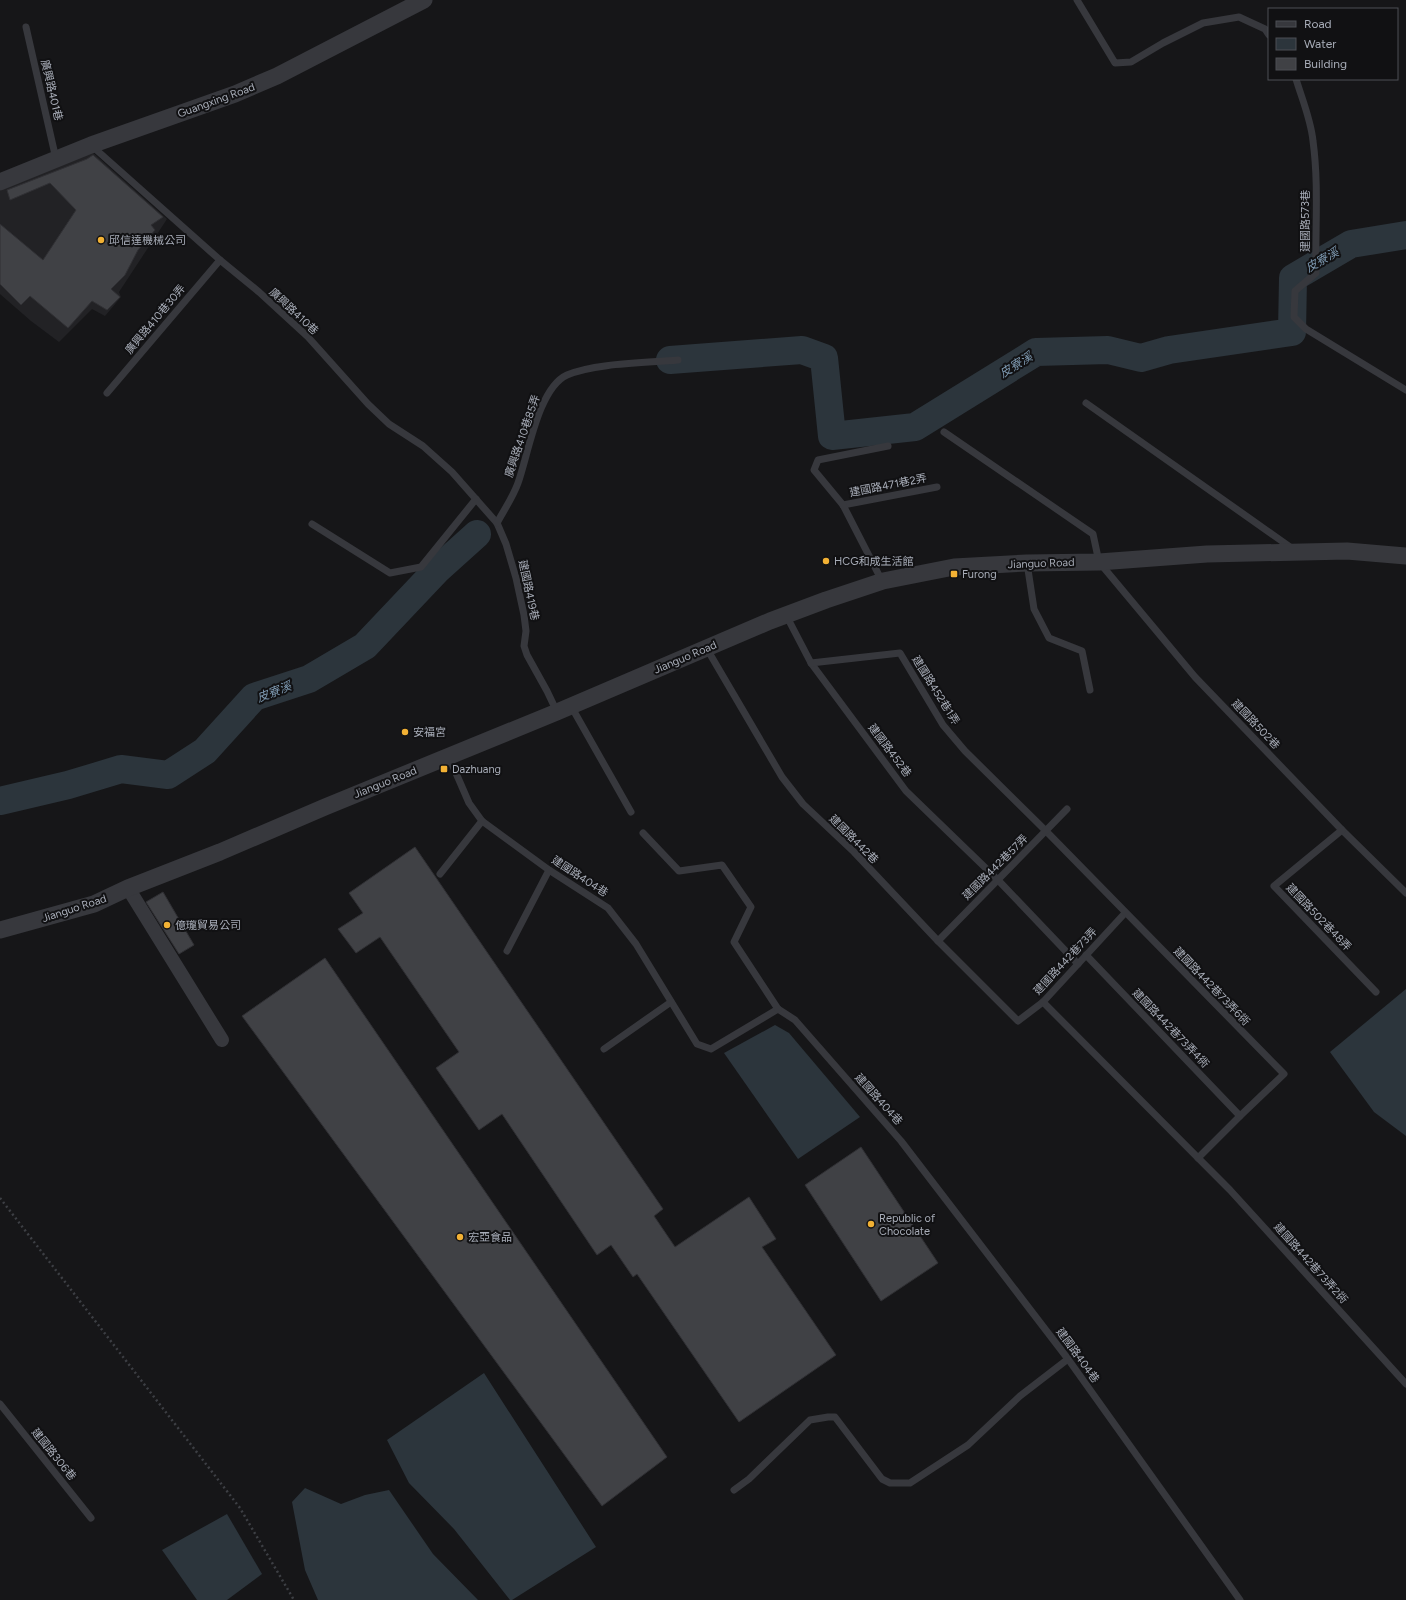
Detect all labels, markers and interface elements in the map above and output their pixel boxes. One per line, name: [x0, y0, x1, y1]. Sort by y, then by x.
legend: [1268, 8, 1398, 80]
text: Road: [1304, 17, 1332, 31]
text: Water: [1304, 37, 1336, 51]
text: Building: [1304, 57, 1347, 71]
street label: 廣興路401巷: [38, 58, 65, 122]
street label: Guangxing Road: [176, 80, 257, 120]
street label: 建國路573巷: [1299, 190, 1312, 252]
place label: 邱信達機械公司: [109, 234, 186, 247]
marker: 邱信達機械公司: [96, 235, 106, 245]
water label: 皮寮溪: [1303, 244, 1343, 275]
street label: 廣興路410巷30弄: [123, 282, 188, 357]
street label: 廣興路410巷: [266, 285, 321, 337]
water label: 皮寮溪: [997, 348, 1037, 380]
street label: 廣興路410巷85弄: [502, 393, 543, 479]
street label: 建國路471巷2弄: [848, 472, 928, 499]
place label: HCG和成生活館: [834, 555, 914, 568]
marker: HCG和成生活館: [821, 556, 831, 566]
street label: Jianguo Road: [1007, 556, 1075, 571]
street label: 建國路419巷: [516, 559, 541, 622]
place label: Furong: [962, 568, 997, 581]
marker: Furong: [949, 569, 959, 579]
street label: Jianguo Road: [652, 638, 719, 677]
street label: 建國路452巷1弄: [909, 653, 962, 727]
water label: 皮寮溪: [255, 678, 295, 705]
street label: 建國路502巷: [1229, 697, 1282, 752]
street label: 建國路452巷: [865, 721, 914, 779]
place label: 安福宮: [413, 726, 446, 739]
marker: 安福宮: [400, 727, 410, 737]
place label: Dazhuang: [452, 763, 501, 776]
street label: Jianguo Road: [352, 764, 419, 801]
marker: Dazhuang: [439, 764, 449, 774]
street label: 建國路442巷: [826, 812, 881, 867]
street label: 建國路442巷57弄: [960, 832, 1031, 903]
street label: 建國路404巷: [549, 853, 610, 899]
street label: 建國路502巷48弄: [1283, 881, 1354, 954]
street label: Jianguo Road: [40, 892, 108, 925]
place label: 億瓏貿易公司: [175, 919, 241, 932]
marker: 億瓏貿易公司: [162, 920, 172, 930]
street label: 建國路442巷73弄: [1031, 925, 1100, 997]
street label: 建國路442巷73弄6衖: [1171, 944, 1252, 1028]
street label: 建國路442巷73弄4衖: [1130, 986, 1212, 1070]
street label: 建國路404巷: [852, 1071, 905, 1128]
place label: Republic of Chocolate: [879, 1212, 936, 1238]
marker: Republic of Chocolate: [866, 1219, 876, 1229]
street label: 建國路442巷73弄2衖: [1271, 1220, 1350, 1306]
place label: 宏亞食品: [468, 1231, 512, 1244]
marker: 宏亞食品: [455, 1232, 465, 1242]
street label: 建國路404巷: [1053, 1325, 1102, 1385]
street label: 建國路306巷: [29, 1426, 79, 1483]

